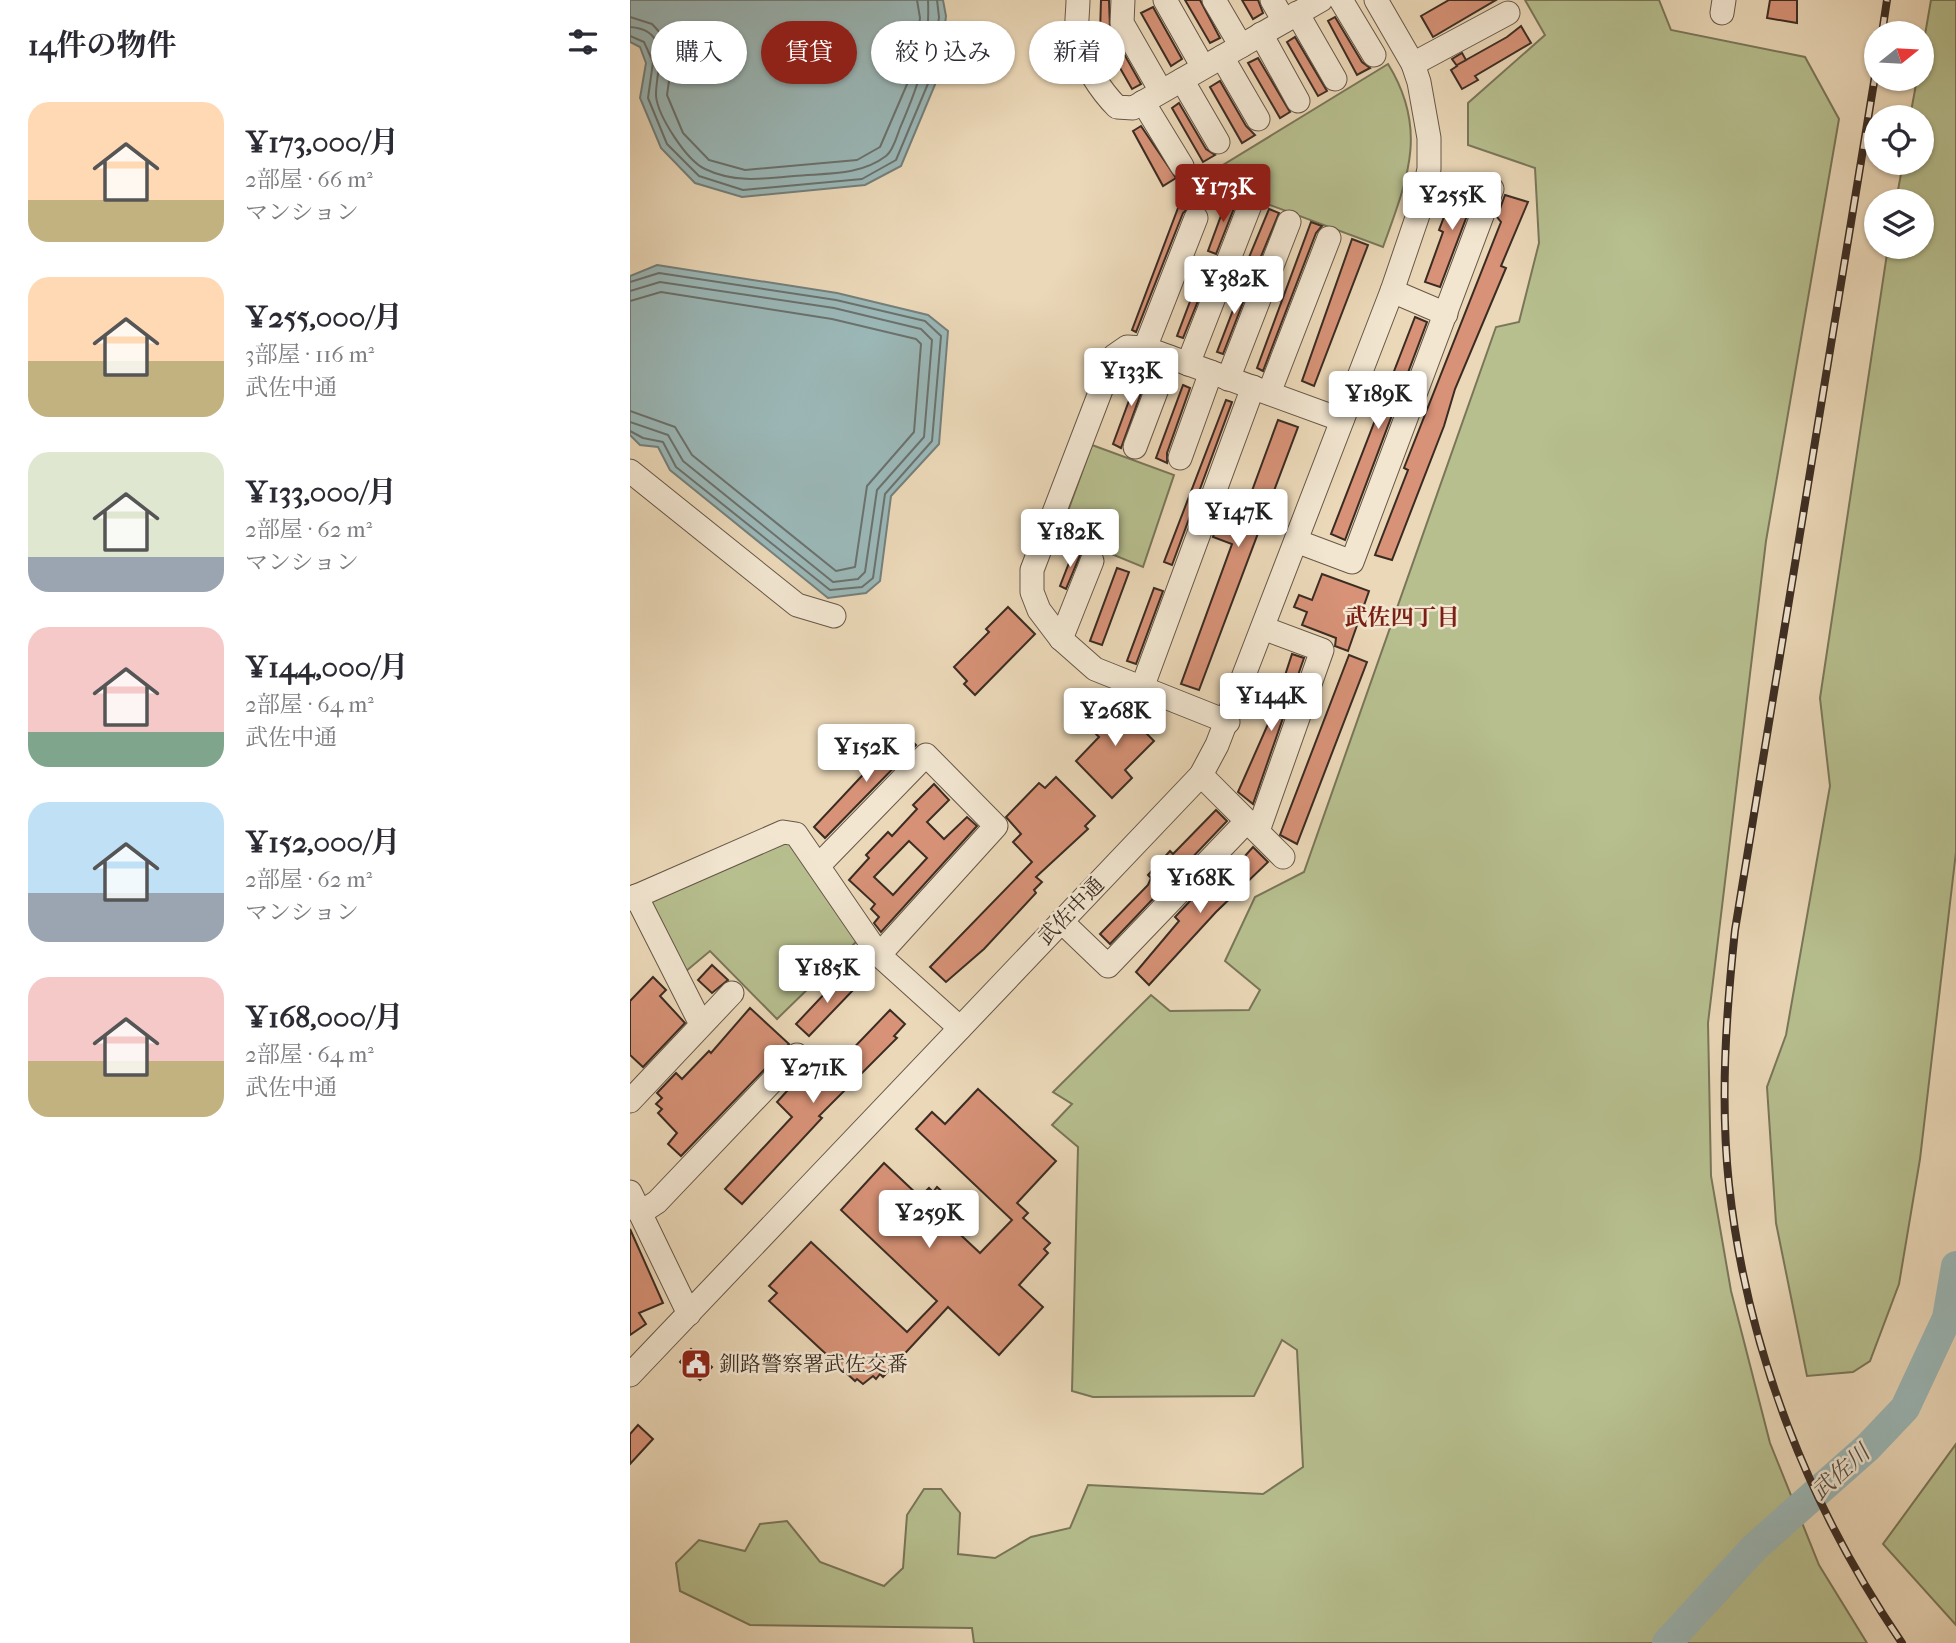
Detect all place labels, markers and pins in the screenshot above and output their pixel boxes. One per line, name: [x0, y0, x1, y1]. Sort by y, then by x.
pin: ¥173K: [1174, 164, 1272, 224]
pin: ¥255K: [1403, 173, 1501, 232]
pin: ¥382K: [1185, 256, 1283, 316]
pin: ¥133K: [1082, 348, 1180, 408]
pin: ¥189K: [1329, 372, 1427, 431]
pin: ¥147K: [1189, 490, 1287, 549]
pin: ¥182K: [1021, 510, 1119, 569]
pin: ¥144K: [1222, 674, 1320, 733]
pin: ¥268K: [1066, 688, 1164, 748]
pin: ¥152K: [817, 724, 915, 784]
pin: ¥168K: [1151, 856, 1249, 915]
pin: ¥185K: [778, 946, 876, 1005]
pin: ¥271K: [764, 1046, 862, 1105]
pin: ¥259K: [880, 1190, 978, 1250]
public building icon: 釧路警察署武佐交番: [679, 1347, 713, 1381]
place label: 釧路警察署武佐交番: [719, 1352, 908, 1376]

